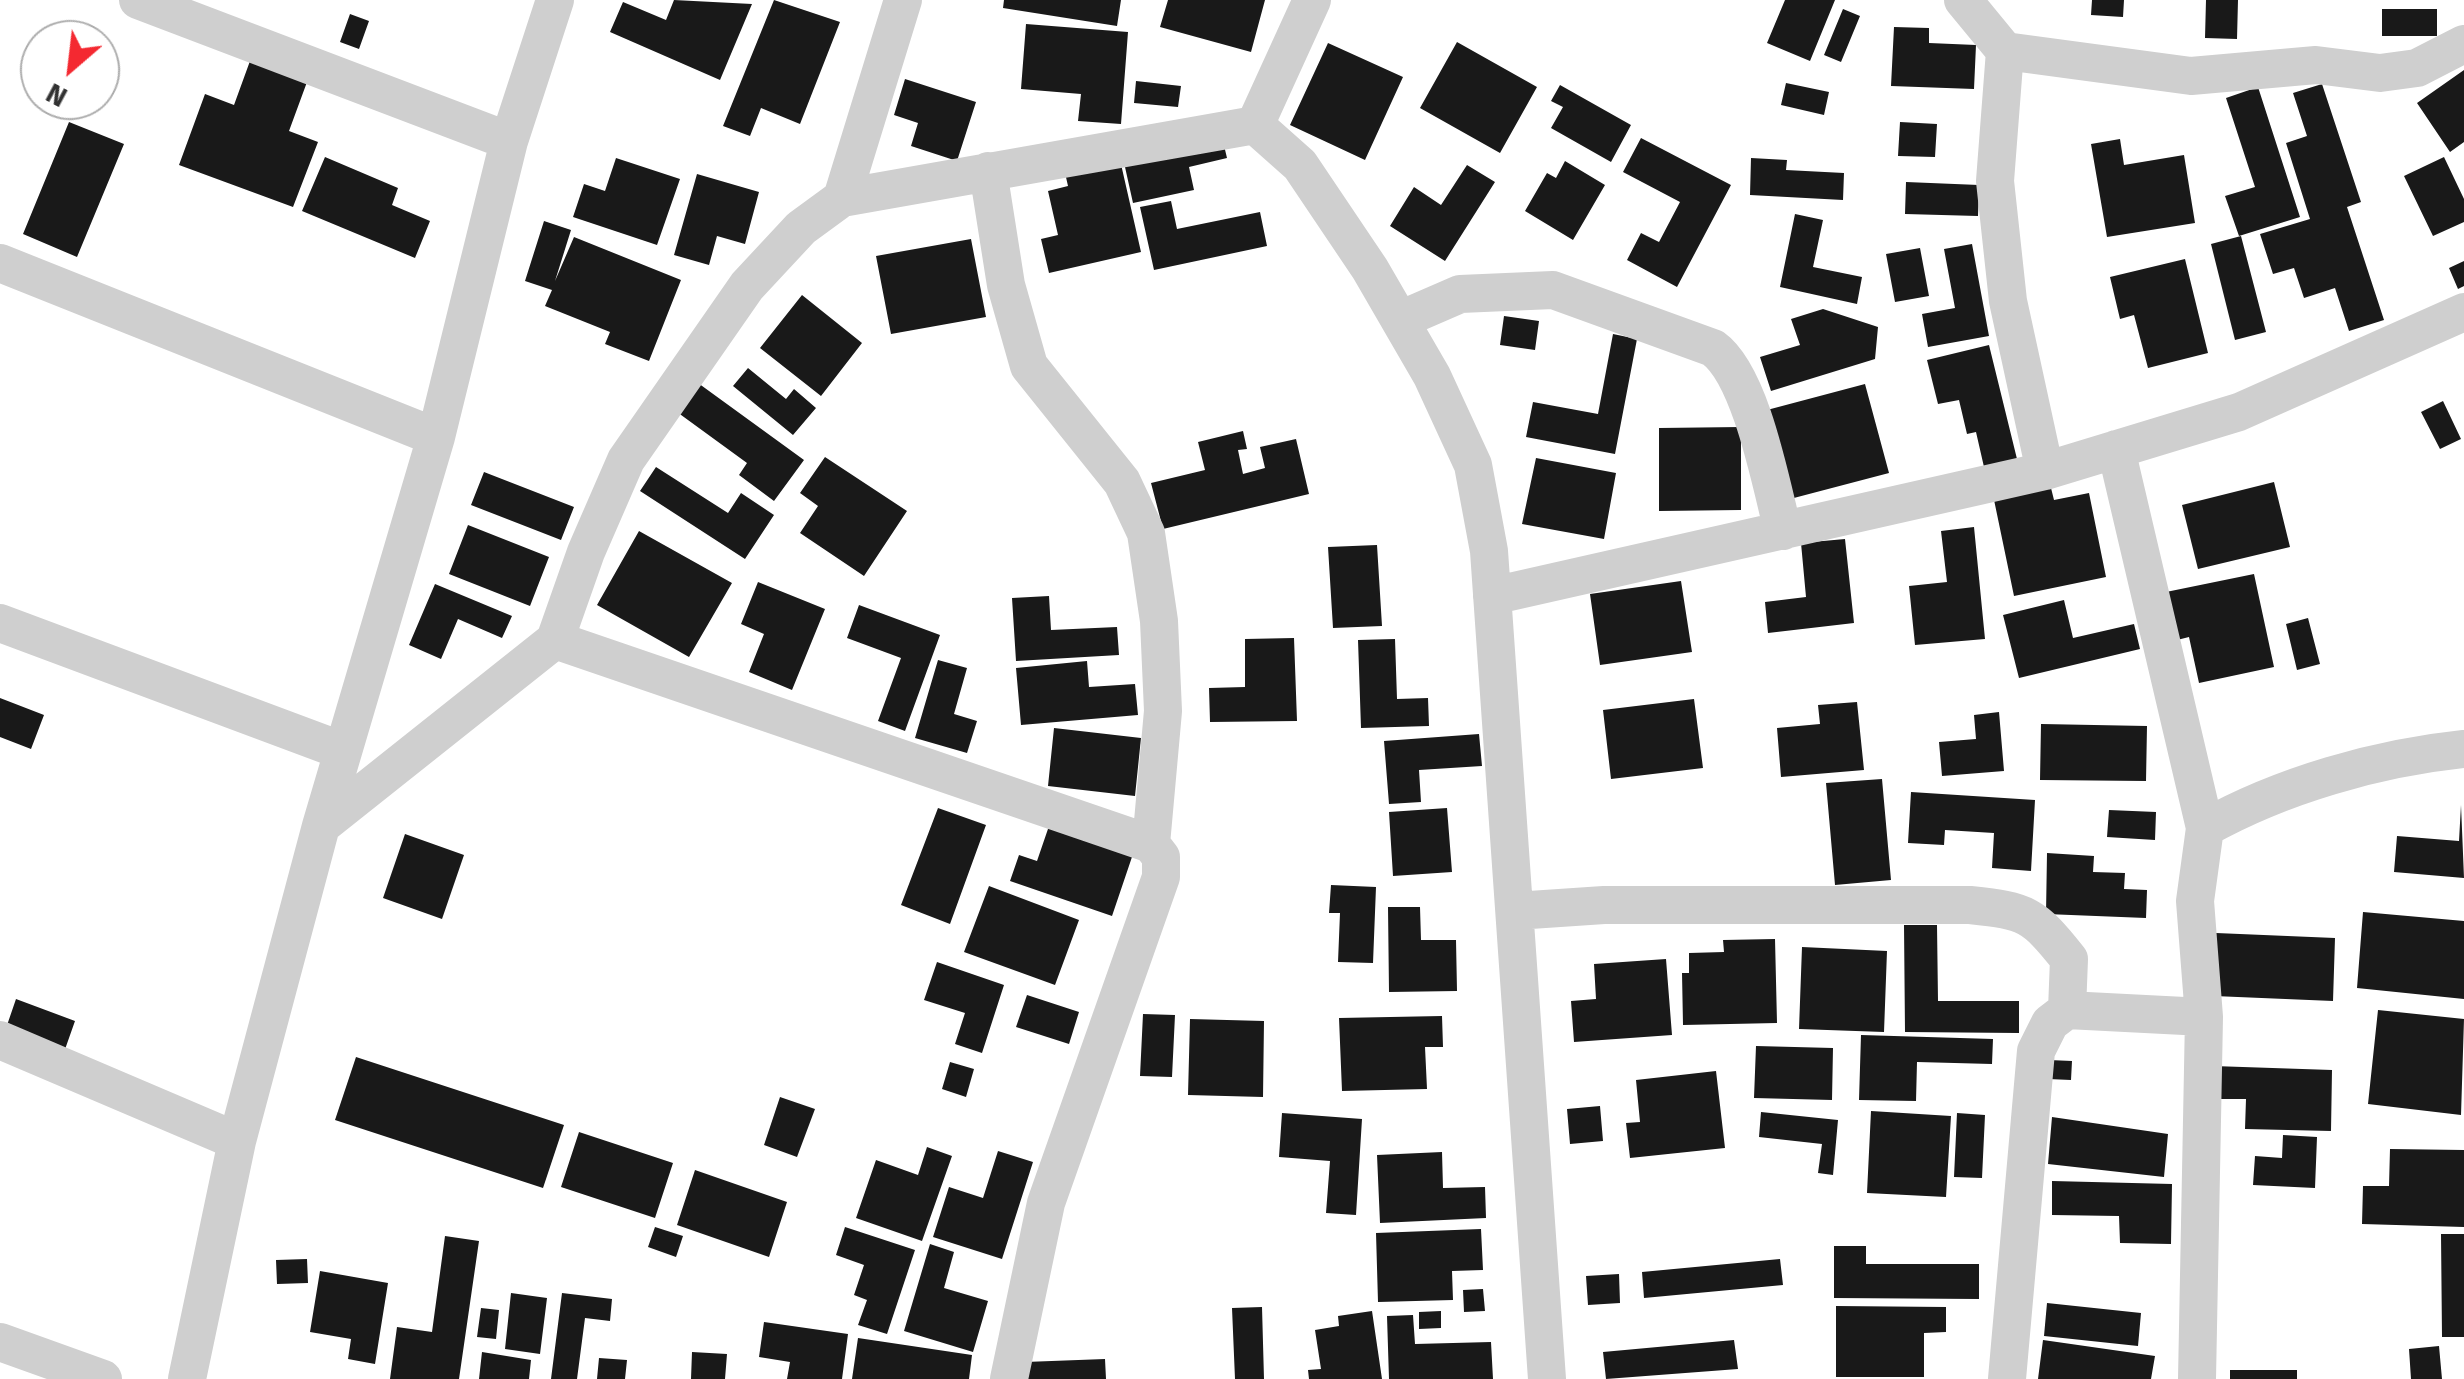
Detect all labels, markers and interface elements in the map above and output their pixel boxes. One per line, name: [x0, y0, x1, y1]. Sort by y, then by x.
north arrow: [20, 20, 120, 120]
text: N: [41, 76, 73, 114]

